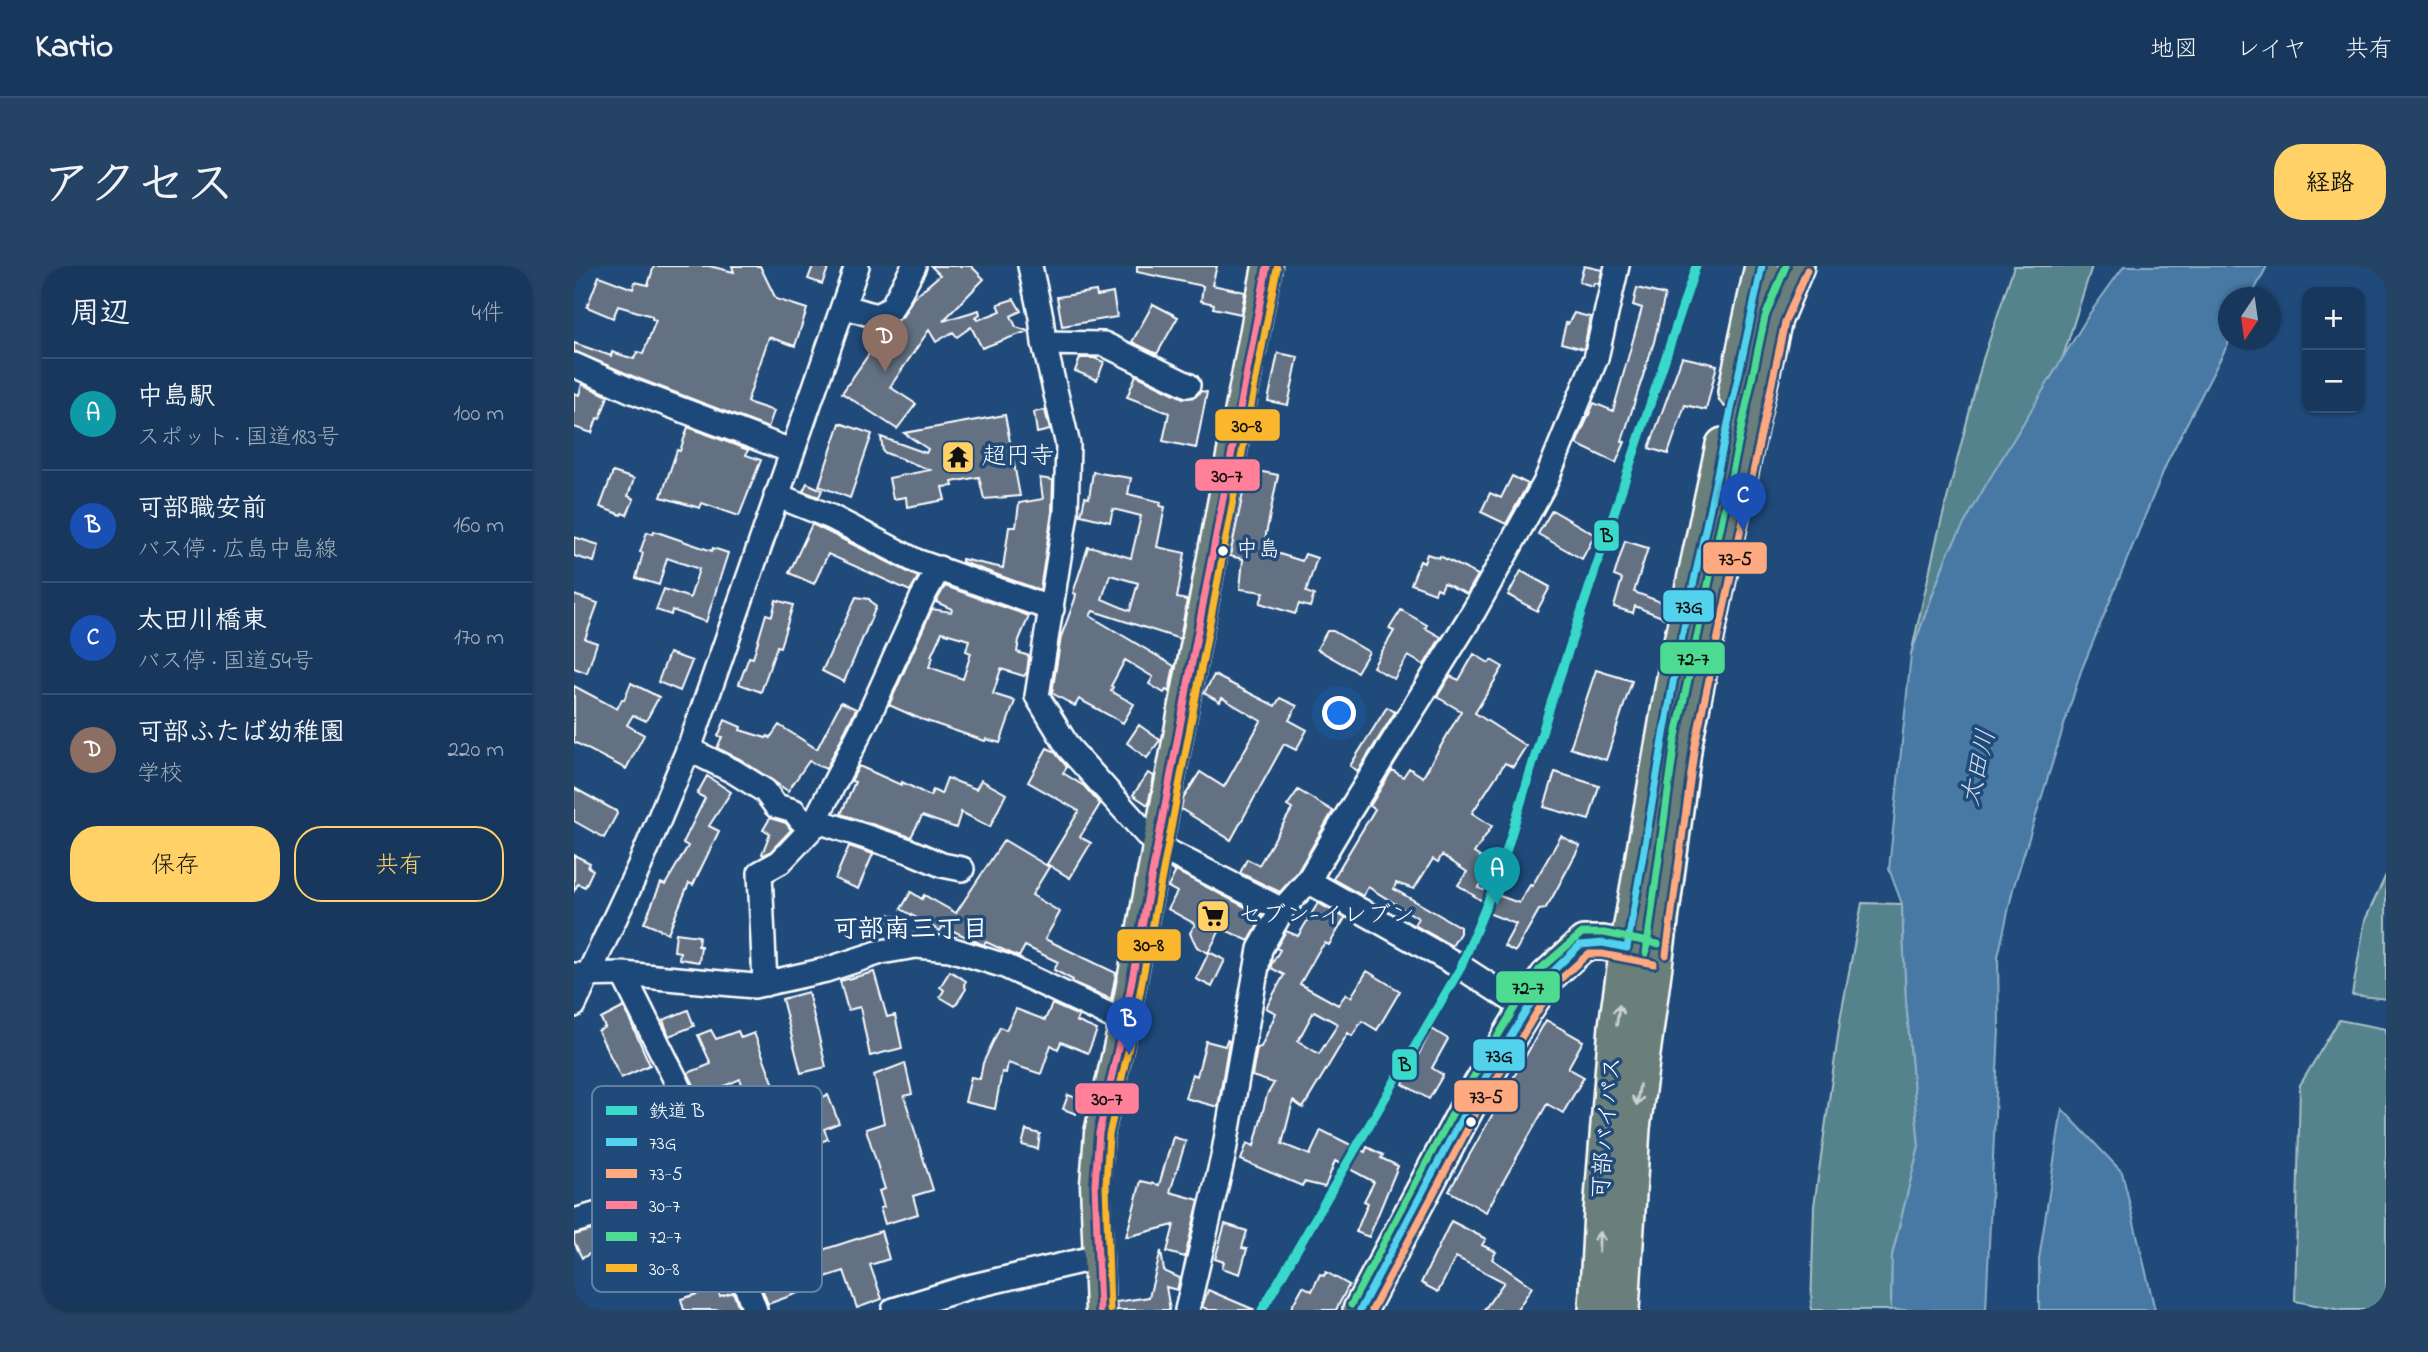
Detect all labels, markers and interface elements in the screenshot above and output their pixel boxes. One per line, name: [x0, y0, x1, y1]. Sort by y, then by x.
text: Kartio: [35, 24, 113, 72]
text: 地図: [2150, 33, 2198, 68]
text: レイヤ: [2236, 33, 2307, 68]
text: 共有: [2345, 33, 2393, 68]
button: 経路: [2274, 144, 2386, 220]
text: アクセス: [42, 151, 235, 223]
north arrow: [2218, 287, 2281, 350]
map controls: [2302, 287, 2365, 413]
button: +: [2302, 287, 2365, 350]
text: 周辺: [70, 293, 130, 337]
text: 4件: [472, 298, 504, 331]
pin: D: [862, 314, 908, 372]
button: −: [2302, 350, 2365, 413]
text: 中島駅: [137, 379, 215, 417]
text: A: [86, 398, 100, 431]
text: 100 m: [453, 398, 504, 431]
line badge: 30-8: [1214, 408, 1281, 442]
text: 30-8: [1231, 414, 1262, 441]
text: スポット · 国道183号: [137, 422, 340, 455]
temple icon: 超円寺: [939, 438, 977, 476]
place label: 超円寺: [982, 440, 1054, 475]
line badge: 30-7: [1194, 458, 1261, 492]
text: 30-7: [1210, 464, 1243, 491]
pin: C: [1720, 473, 1766, 531]
text: 可部職安前: [137, 491, 267, 529]
text: B: [85, 510, 101, 543]
text: 160 m: [453, 510, 504, 543]
line badge: B: [1593, 519, 1620, 552]
text: B: [1600, 524, 1614, 551]
text: バス停 · 広島中島線: [137, 534, 337, 567]
place label: 中島: [1236, 535, 1280, 567]
line badge: 73-5: [1702, 541, 1768, 575]
marker: 中島: [1216, 544, 1230, 558]
text: 73-5: [1718, 547, 1752, 574]
line badge: 73G: [1662, 589, 1715, 623]
text: 73G: [1675, 595, 1703, 622]
text: 太田川橋東: [137, 603, 267, 641]
text: C: [87, 622, 99, 655]
text: 170 m: [454, 622, 504, 655]
line badge: 72-7: [1659, 641, 1726, 675]
text: バス停 · 国道54号: [137, 646, 314, 679]
text: 72-7: [1677, 647, 1709, 674]
your location: [1322, 696, 1356, 730]
text: 可部ふたば幼稚園: [137, 715, 345, 753]
water label: 太田川: [1953, 726, 2007, 810]
text: D: [85, 734, 101, 767]
text: 220 m: [448, 734, 504, 767]
text: 学校: [137, 758, 183, 791]
button: 保存: [70, 826, 280, 902]
button: 共有: [294, 826, 504, 902]
pin: A: [1474, 847, 1520, 905]
supermarket icon: セブン-イレブン: [1194, 897, 1232, 935]
place label: セブン-イレブン: [1238, 899, 1415, 934]
district label: 可部南三丁目: [832, 912, 988, 950]
line badge: 30-8: [1116, 928, 1182, 962]
text: 30-8: [1133, 933, 1164, 960]
line badge: 72-7: [1495, 970, 1561, 1004]
text: 72-7: [1512, 976, 1544, 1003]
pin: B: [1106, 997, 1152, 1055]
one-way arrow: [1611, 1004, 1624, 1027]
line badge: 73G: [1472, 1038, 1526, 1072]
text: 73G: [1485, 1044, 1513, 1071]
line badge: B: [1391, 1048, 1418, 1081]
text: B: [1398, 1053, 1412, 1080]
street label: 可部バイパス: [1584, 1055, 1632, 1201]
line badge: 73-5: [1453, 1079, 1519, 1113]
line badge: 30-7: [1074, 1082, 1140, 1115]
one-way arrow: [1631, 1083, 1644, 1106]
text: 73-5: [1469, 1085, 1503, 1112]
legend: [592, 1086, 822, 1292]
text: 30-7: [1090, 1087, 1123, 1114]
text: 鉄道 B: [649, 1099, 705, 1126]
unlabelled marker: [1464, 1115, 1478, 1129]
text: 73G: [649, 1131, 677, 1158]
text: 73-5: [649, 1162, 683, 1189]
text: 30-7: [649, 1194, 680, 1221]
text: 72-7: [649, 1225, 681, 1252]
one-way arrow: [1593, 1231, 1606, 1254]
text: 30-8: [649, 1257, 679, 1284]

